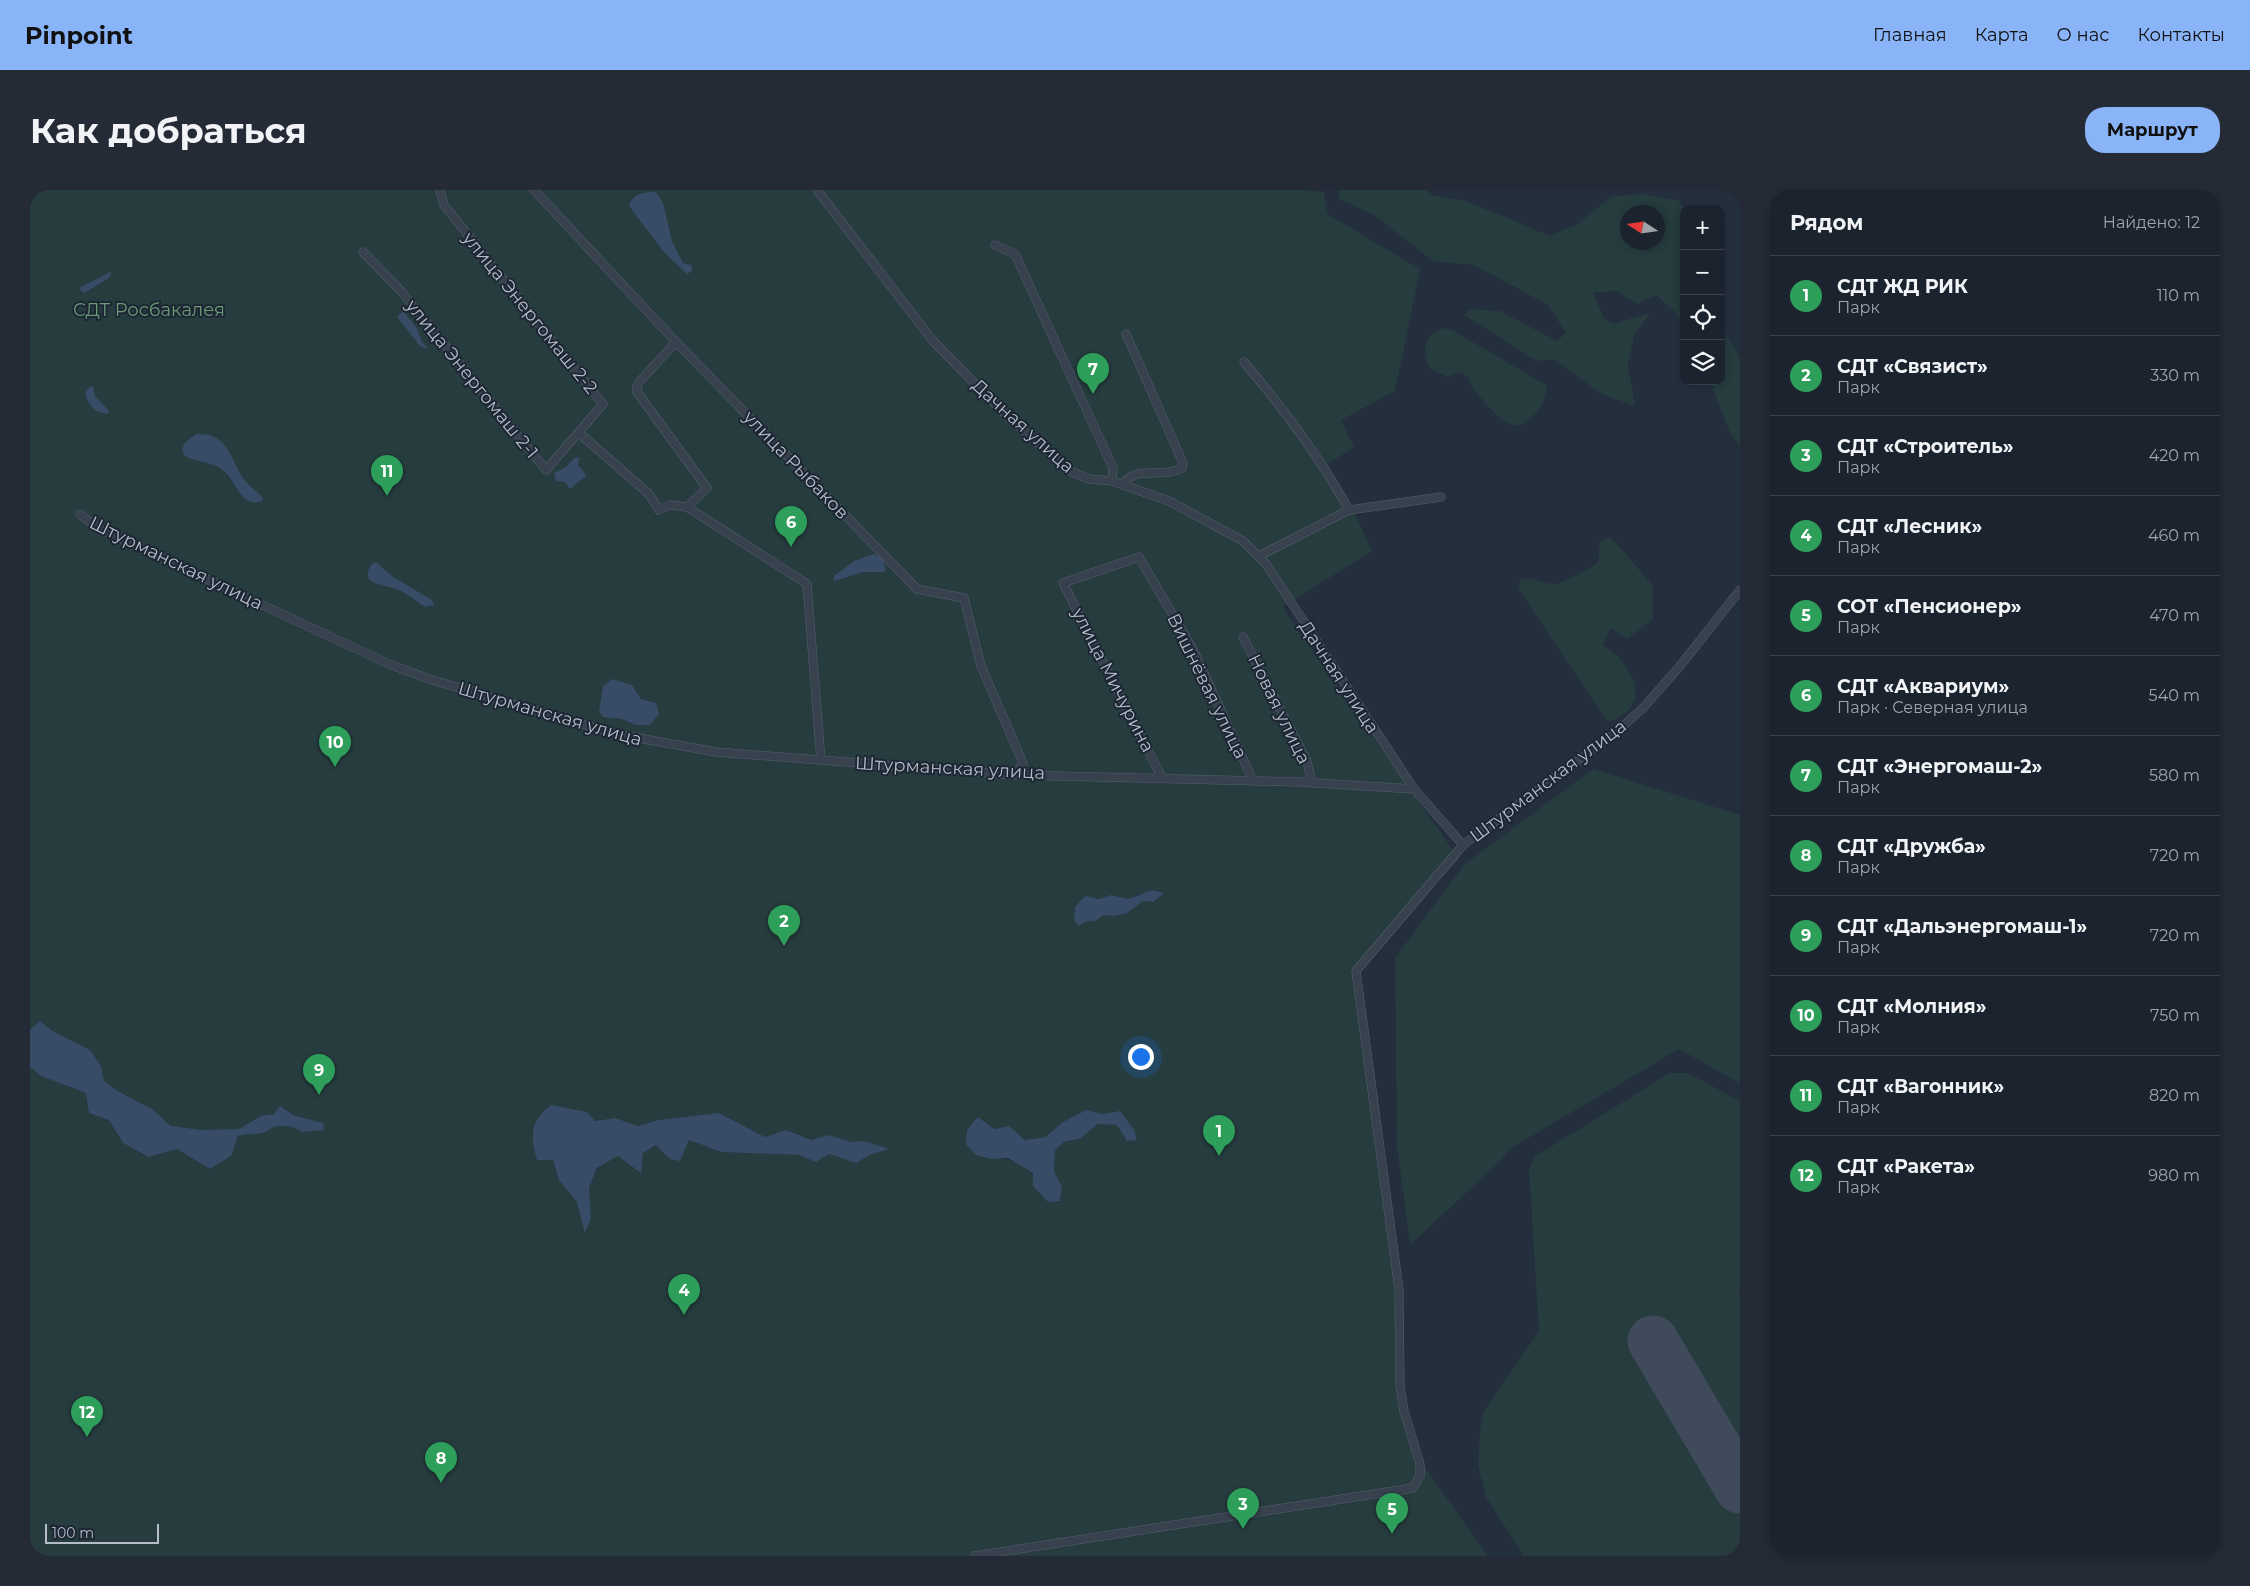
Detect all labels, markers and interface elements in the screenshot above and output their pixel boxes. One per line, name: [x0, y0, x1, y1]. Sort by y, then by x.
text: Pinpoint: [25, 21, 133, 50]
text: Главная: [1873, 24, 1947, 46]
text: Карта: [1975, 24, 2029, 46]
text: О нас: [2057, 24, 2109, 46]
text: Контакты: [2137, 24, 2225, 46]
button: Маршрут: [2085, 107, 2220, 153]
text: Как добраться: [30, 109, 307, 152]
north arrow: [1620, 205, 1665, 250]
map controls: [1680, 205, 1725, 385]
button: +: [1680, 205, 1725, 250]
text: Рядом: [1790, 210, 1863, 235]
text: Найдено: 12: [2103, 213, 2200, 232]
street label: улица Энергомаш 2-2: [457, 227, 602, 398]
button: −: [1680, 250, 1725, 295]
text: СДТ ЖД РИК: [1837, 275, 1968, 298]
text: 1: [1803, 286, 1809, 305]
text: 110 m: [2157, 286, 2200, 305]
street label: улица Энергомаш 2-1: [400, 294, 543, 463]
button: locate: [1680, 295, 1725, 340]
text: Парк: [1837, 298, 1880, 317]
park label: СДТ Росбакалея: [73, 299, 225, 321]
button: layers: [1680, 340, 1725, 385]
pin: 7: [1077, 353, 1109, 394]
text: СДТ «Связист»: [1837, 355, 1988, 378]
text: 2: [1801, 366, 1811, 385]
text: 330 m: [2150, 366, 2200, 385]
street label: Дачная улица: [967, 374, 1079, 478]
text: Парк: [1837, 378, 1880, 397]
street label: улица Рыбаков: [738, 405, 853, 524]
text: СДТ «Строитель»: [1837, 435, 2014, 458]
text: 3: [1801, 446, 1811, 465]
text: 420 m: [2149, 446, 2200, 465]
pin: 11: [371, 455, 403, 496]
text: Парк: [1837, 458, 1880, 477]
pin: 6: [775, 506, 807, 547]
street label: Штурманская улица: [86, 511, 266, 615]
text: СДТ «Лесник»: [1837, 515, 1982, 538]
text: 4: [1800, 526, 1812, 545]
text: 460 m: [2148, 526, 2200, 545]
text: Парк: [1837, 538, 1880, 557]
text: СОТ «Пенсионер»: [1837, 595, 2022, 618]
street label: улица Мичурина: [1067, 603, 1159, 756]
text: 5: [1801, 606, 1811, 625]
text: 470 m: [2149, 606, 2200, 625]
street label: Вишнёвая улица: [1162, 610, 1252, 762]
street label: Дачная улица: [1294, 616, 1384, 738]
text: Парк: [1837, 618, 1880, 637]
street label: Новая улица: [1243, 650, 1315, 768]
text: СДТ «Аквариум»: [1837, 675, 2009, 698]
street label: Штурманская улица: [456, 677, 644, 751]
text: 6: [1801, 686, 1811, 705]
text: 540 m: [2149, 686, 2200, 705]
text: Парк · Северная улица: [1837, 698, 2028, 717]
street label: Штурманская улица: [1465, 715, 1631, 847]
pin: 10: [319, 726, 351, 767]
street label: Штурманская улица: [854, 752, 1046, 784]
text: СДТ «Энергомаш-2»: [1837, 755, 2042, 778]
text: 7: [1801, 766, 1811, 785]
text: 580 m: [2149, 766, 2200, 785]
text: Парк: [1837, 778, 1880, 797]
text: СДТ «Дружба»: [1837, 835, 1986, 858]
text: 8: [1801, 846, 1811, 865]
text: 720 m: [2150, 846, 2200, 865]
text: Парк: [1837, 858, 1880, 877]
pin: 2: [768, 905, 800, 946]
text: СДТ «Дальэнергомаш-1»: [1837, 915, 2087, 938]
text: 9: [1801, 926, 1811, 945]
text: 720 m: [2150, 926, 2200, 945]
text: Парк: [1837, 938, 1880, 957]
text: СДТ «Молния»: [1837, 995, 1987, 1018]
text: 10: [1797, 1006, 1815, 1025]
text: 750 m: [2150, 1006, 2200, 1025]
text: Парк: [1837, 1018, 1880, 1037]
your location: [1128, 1044, 1154, 1070]
pin: 9: [303, 1054, 335, 1095]
text: СДТ «Вагонник»: [1837, 1075, 2004, 1098]
text: 11: [1800, 1086, 1812, 1105]
text: 820 m: [2149, 1086, 2200, 1105]
text: Парк: [1837, 1098, 1880, 1117]
pin: 1: [1203, 1115, 1235, 1156]
text: СДТ «Ракета»: [1837, 1155, 1975, 1178]
text: 12: [1798, 1166, 1814, 1185]
text: 980 m: [2148, 1166, 2200, 1185]
text: Парк: [1837, 1178, 1880, 1197]
pin: 4: [668, 1274, 700, 1315]
pin: 12: [71, 1396, 103, 1437]
pin: 8: [425, 1442, 457, 1483]
pin: 3: [1227, 1488, 1259, 1529]
pin: 5: [1376, 1493, 1408, 1534]
scale bar: [45, 1521, 159, 1544]
text: 100 m: [52, 1524, 94, 1542]

